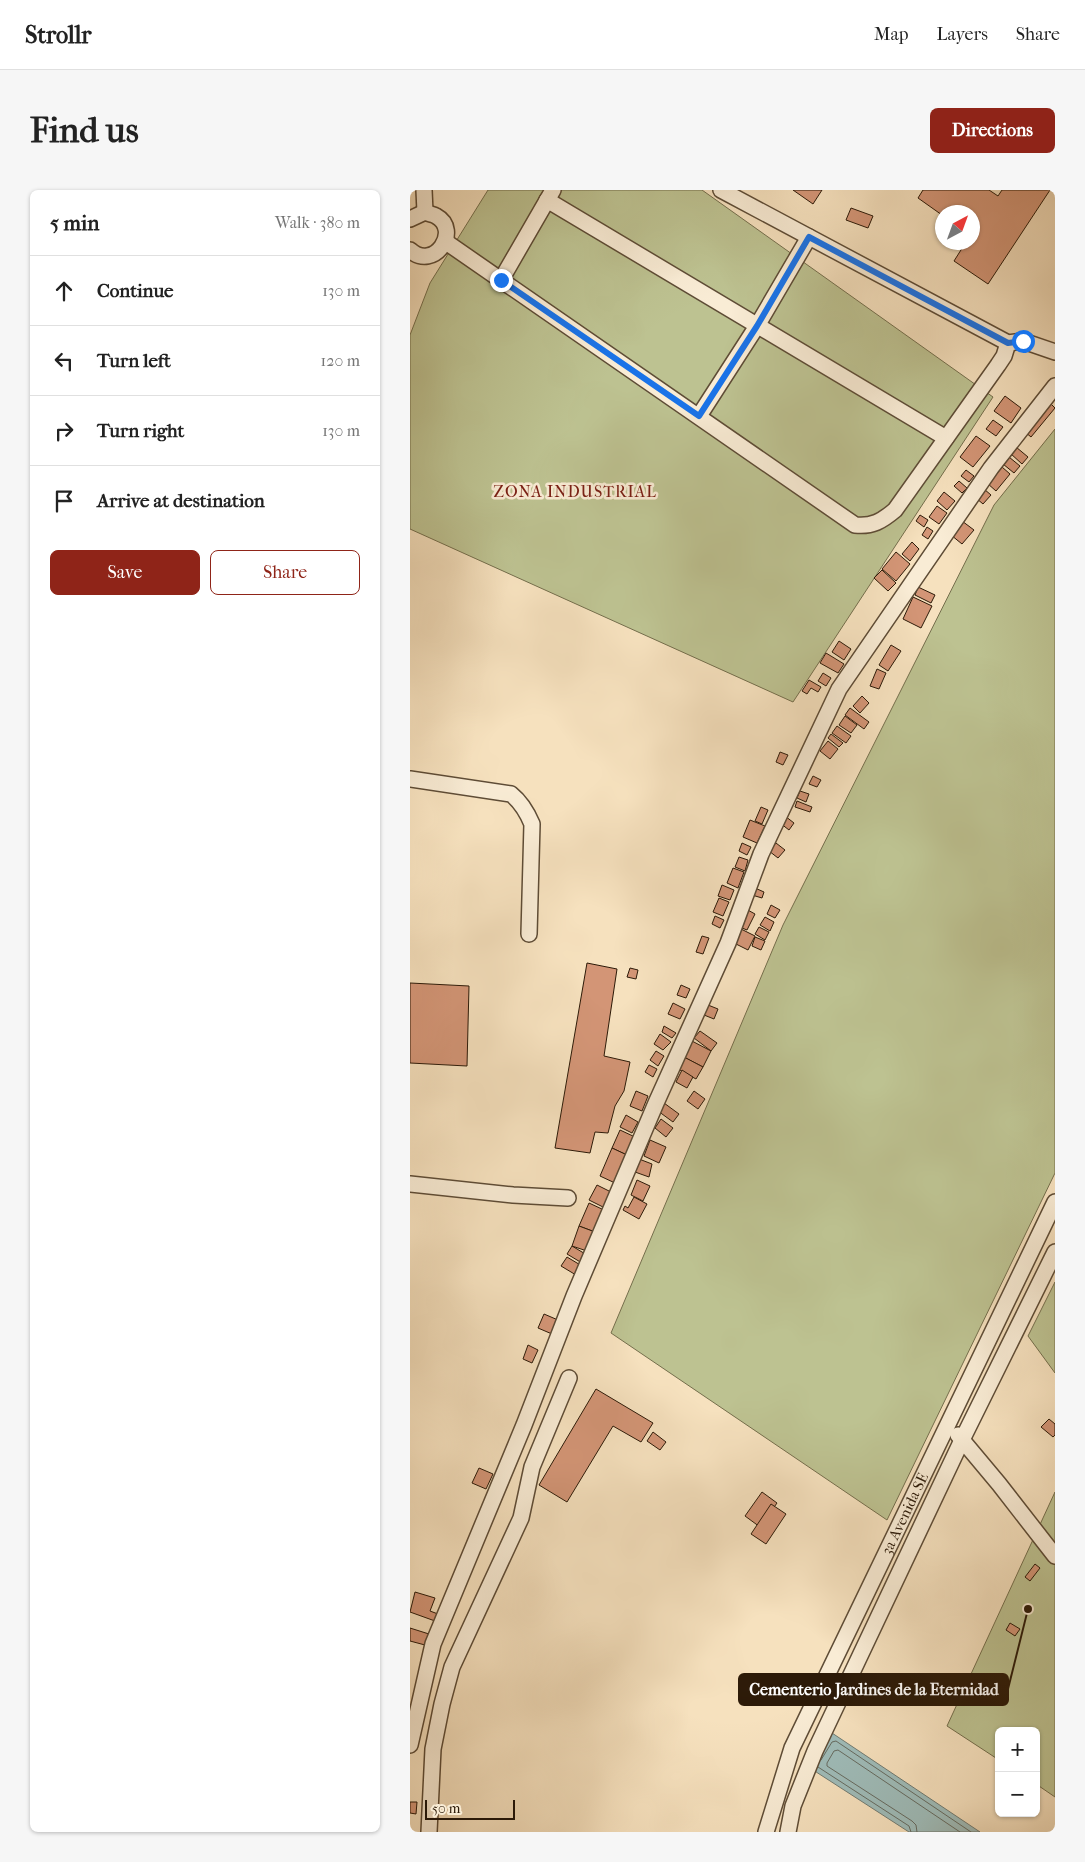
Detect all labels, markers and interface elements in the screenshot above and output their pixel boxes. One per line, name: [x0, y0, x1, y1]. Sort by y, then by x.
text: Strollr: [25, 21, 92, 49]
text: Map: [874, 24, 908, 45]
text: Layers: [936, 24, 988, 45]
text: Share: [1016, 24, 1060, 45]
button: Directions: [930, 108, 1055, 153]
text: Find us: [30, 110, 139, 151]
north arrow: [935, 205, 980, 250]
text: 5 min: [50, 211, 99, 235]
text: Walk · 380 m: [275, 213, 360, 232]
route end: [490, 269, 513, 292]
icon: ahead: [50, 277, 78, 305]
text: Continue: [97, 280, 173, 302]
text: 130 m: [322, 281, 360, 300]
route start: [1012, 330, 1035, 353]
icon: left: [50, 347, 78, 375]
text: Turn left: [97, 350, 171, 372]
text: 120 m: [321, 351, 360, 370]
icon: right: [50, 417, 78, 445]
text: Turn right: [97, 420, 184, 442]
text: 130 m: [322, 421, 360, 440]
district label: ZONA INDUSTRIAL: [493, 482, 657, 501]
icon: arrive: [50, 487, 78, 515]
text: Arrive at destination: [97, 490, 265, 512]
button: Save: [50, 550, 200, 595]
button: Share: [210, 550, 360, 595]
street label: 3a Avenida SE: [878, 1470, 932, 1558]
callout: Cementerio Jardines de la Eternidad: [739, 1674, 1008, 1705]
text: Cementerio Jardines de la Eternidad: [749, 1680, 1000, 1700]
map controls: [995, 1727, 1040, 1817]
button: +: [995, 1727, 1040, 1772]
button: −: [995, 1772, 1040, 1817]
scale bar: [425, 1797, 515, 1820]
text: 50 m: [432, 1800, 460, 1817]

